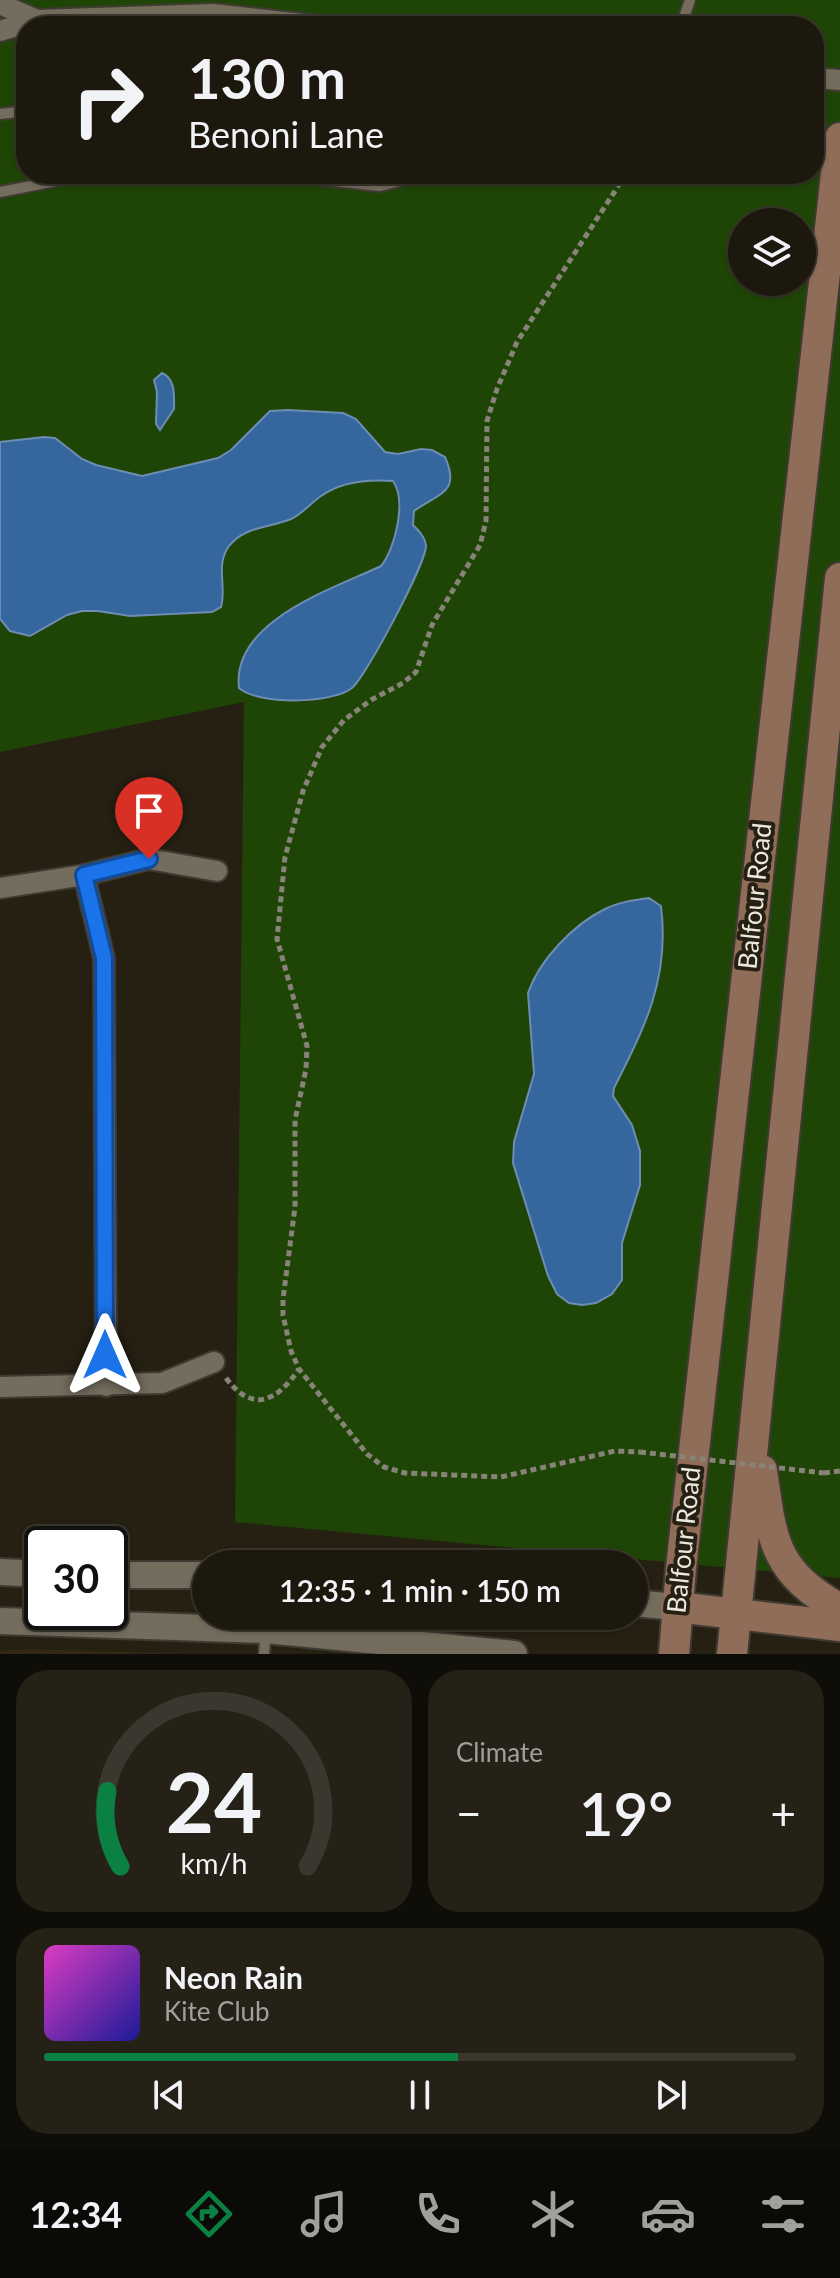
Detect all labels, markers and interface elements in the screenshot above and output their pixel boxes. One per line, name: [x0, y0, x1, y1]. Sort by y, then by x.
text: 130 m: [188, 44, 346, 111]
icon: right: [56, 48, 160, 152]
text: Benoni Lane: [188, 112, 384, 156]
map controls: [728, 208, 816, 296]
button: layers: [728, 208, 816, 296]
pin: [115, 777, 183, 859]
icon: arrive: [127, 789, 171, 833]
street label: Balfour Road: [730, 821, 778, 971]
position arrow: [63, 1313, 147, 1397]
street label: Balfour Road: [659, 1465, 707, 1615]
speed limit sign: 30: [24, 1526, 128, 1630]
text: 12:35 · 1 min · 150 m: [279, 1572, 561, 1608]
text: Climate: [456, 1736, 543, 1768]
text: 24: [166, 1751, 262, 1851]
text: 19°: [579, 1777, 673, 1849]
text: −: [456, 1787, 482, 1839]
text: +: [770, 1787, 796, 1839]
text: km/h: [181, 1846, 247, 1880]
text: Neon Rain: [164, 1959, 303, 1995]
text: Kite Club: [164, 1995, 270, 2027]
icon: previous: [147, 2073, 191, 2117]
icon: pause: [398, 2073, 442, 2117]
icon: next: [649, 2073, 693, 2117]
icon: directions: [181, 2186, 237, 2242]
icon: music: [296, 2186, 352, 2242]
icon: phone: [410, 2186, 466, 2242]
icon: climate: [525, 2186, 581, 2242]
icon: car: [640, 2186, 696, 2242]
icon: filters: [755, 2186, 811, 2242]
text: 12:34: [29, 2192, 122, 2236]

